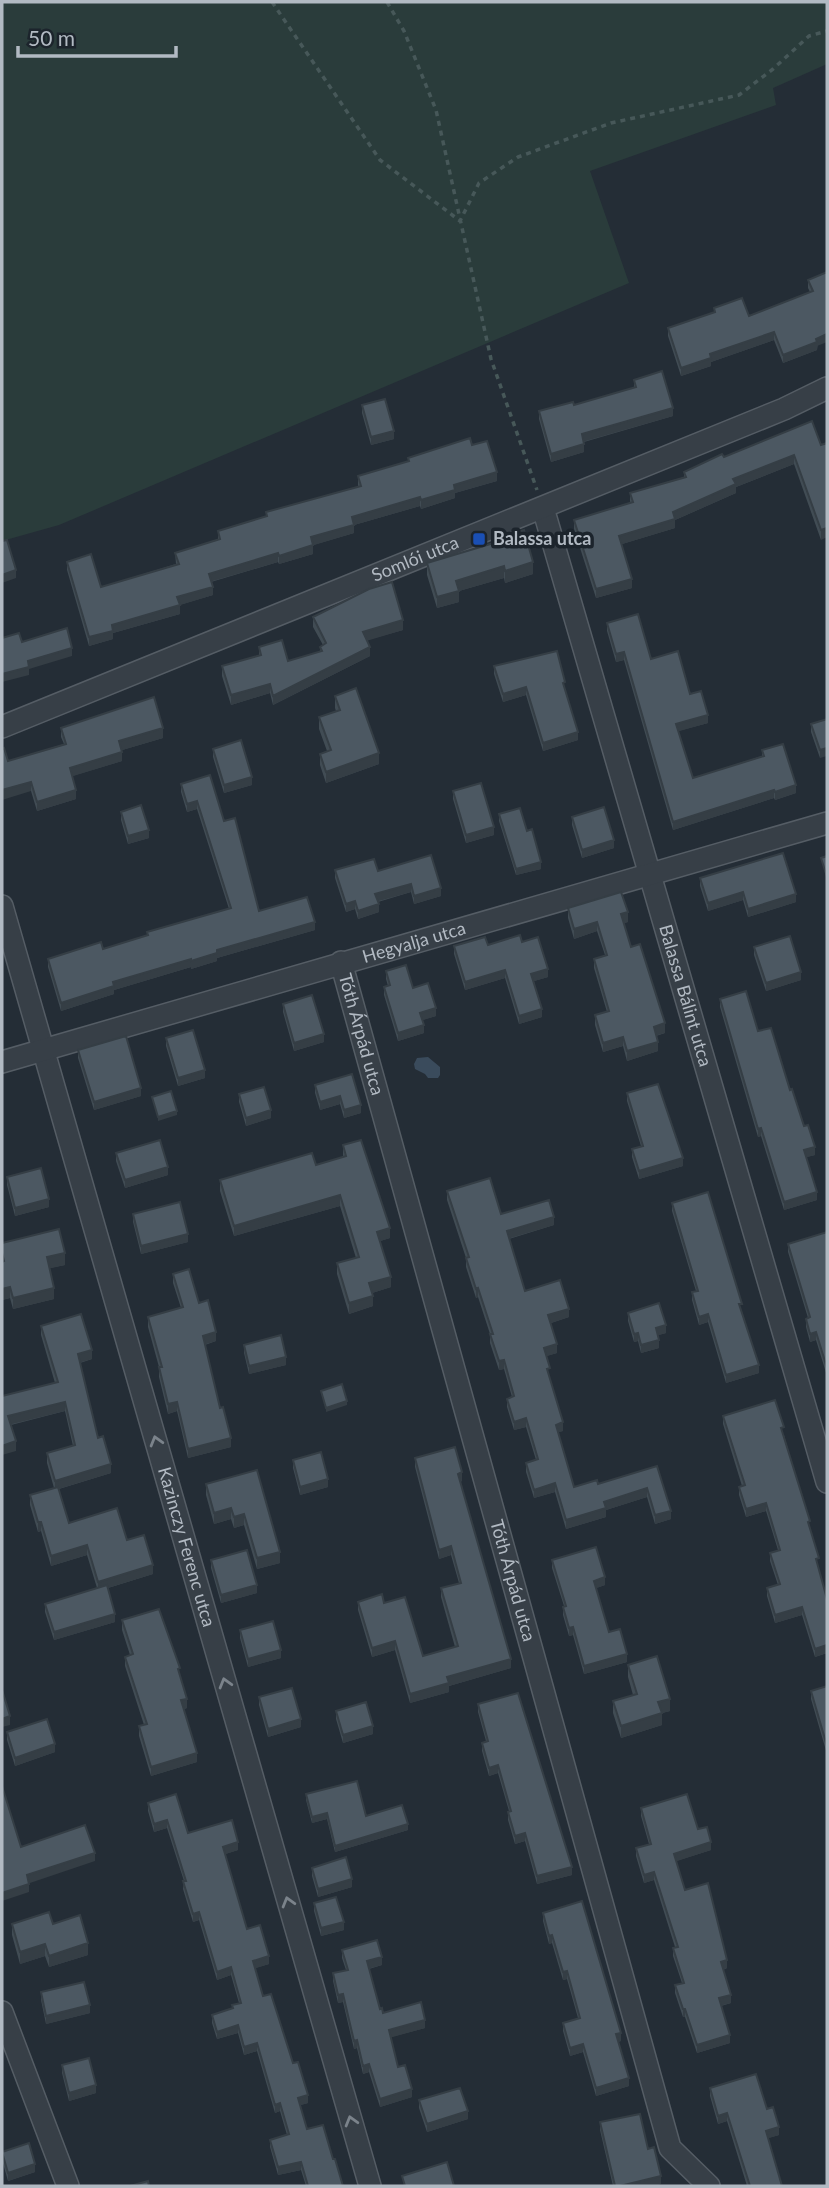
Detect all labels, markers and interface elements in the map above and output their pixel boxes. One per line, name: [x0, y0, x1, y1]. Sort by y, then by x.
scale bar: [18, 14, 175, 58]
text: 50 m: [28, 25, 75, 50]
place label: Balassa utca: [493, 527, 591, 549]
street label: Somlói utca: [368, 531, 462, 586]
marker: Balassa utca: [471, 531, 487, 547]
street label: Hegyalja utca: [360, 916, 468, 967]
street label: Balassa Bálint utca: [655, 922, 717, 1069]
street label: Tóth Árpád utca: [335, 971, 389, 1097]
one-way arrow: [149, 1435, 164, 1447]
street label: Kazinczy Ferenc utca: [154, 1464, 221, 1629]
street label: Tóth Árpád utca: [486, 1517, 541, 1644]
one-way arrow: [219, 1678, 234, 1690]
one-way arrow: [282, 1896, 296, 1908]
one-way arrow: [344, 2115, 359, 2127]

